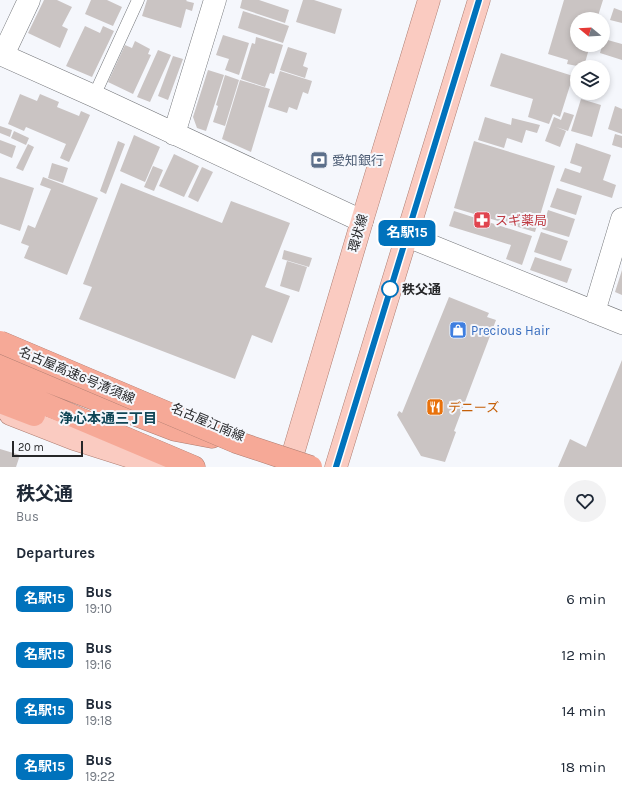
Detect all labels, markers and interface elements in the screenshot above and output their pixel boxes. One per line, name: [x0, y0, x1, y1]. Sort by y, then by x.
north arrow: [570, 12, 610, 52]
map controls: [570, 12, 610, 100]
button: layers: [570, 60, 610, 100]
bank icon: 愛知銀行: [309, 150, 329, 170]
place label: 愛知銀行: [332, 153, 384, 168]
pharmacy icon: スギ薬局: [472, 210, 492, 230]
street label: 環状線: [345, 212, 371, 254]
place label: スギ薬局: [495, 213, 547, 228]
line badge: 名駅15: [379, 220, 435, 246]
text: 名駅15: [386, 224, 428, 241]
marker: 秩父通: [381, 280, 399, 298]
place label: 秩父通: [402, 282, 441, 297]
shop icon: Precious Hair: [448, 320, 468, 340]
place label: Precious Hair: [471, 323, 550, 338]
street label: 名古屋高速6号清須線: [17, 344, 137, 406]
restaurant icon: デニーズ: [425, 397, 445, 417]
street label: 名古屋江南線: [169, 400, 247, 444]
place label: デニーズ: [448, 400, 499, 415]
district label: 浄心本通三丁目: [59, 410, 157, 427]
scale bar: [12, 439, 83, 458]
text: 20 m: [18, 441, 44, 454]
button: heart: [564, 480, 606, 522]
text: 秩父通: [16, 483, 73, 505]
text: Bus: [16, 509, 39, 524]
text: Departures: [16, 544, 95, 562]
text: Bus: [85, 583, 112, 601]
text: 名駅15: [24, 590, 65, 607]
text: 6 min: [566, 590, 606, 608]
text: 19:10: [85, 601, 112, 616]
text: Bus: [85, 639, 112, 657]
text: 名駅15: [24, 646, 65, 663]
text: 12 min: [561, 646, 606, 664]
text: 19:16: [85, 657, 112, 672]
text: Bus: [85, 695, 112, 713]
text: 名駅15: [24, 702, 65, 719]
text: 14 min: [562, 702, 606, 720]
text: 19:18: [85, 713, 112, 728]
text: Bus: [85, 751, 112, 769]
text: 名駅15: [24, 758, 65, 775]
text: 18 min: [561, 758, 606, 776]
text: 19:22: [85, 769, 115, 784]

